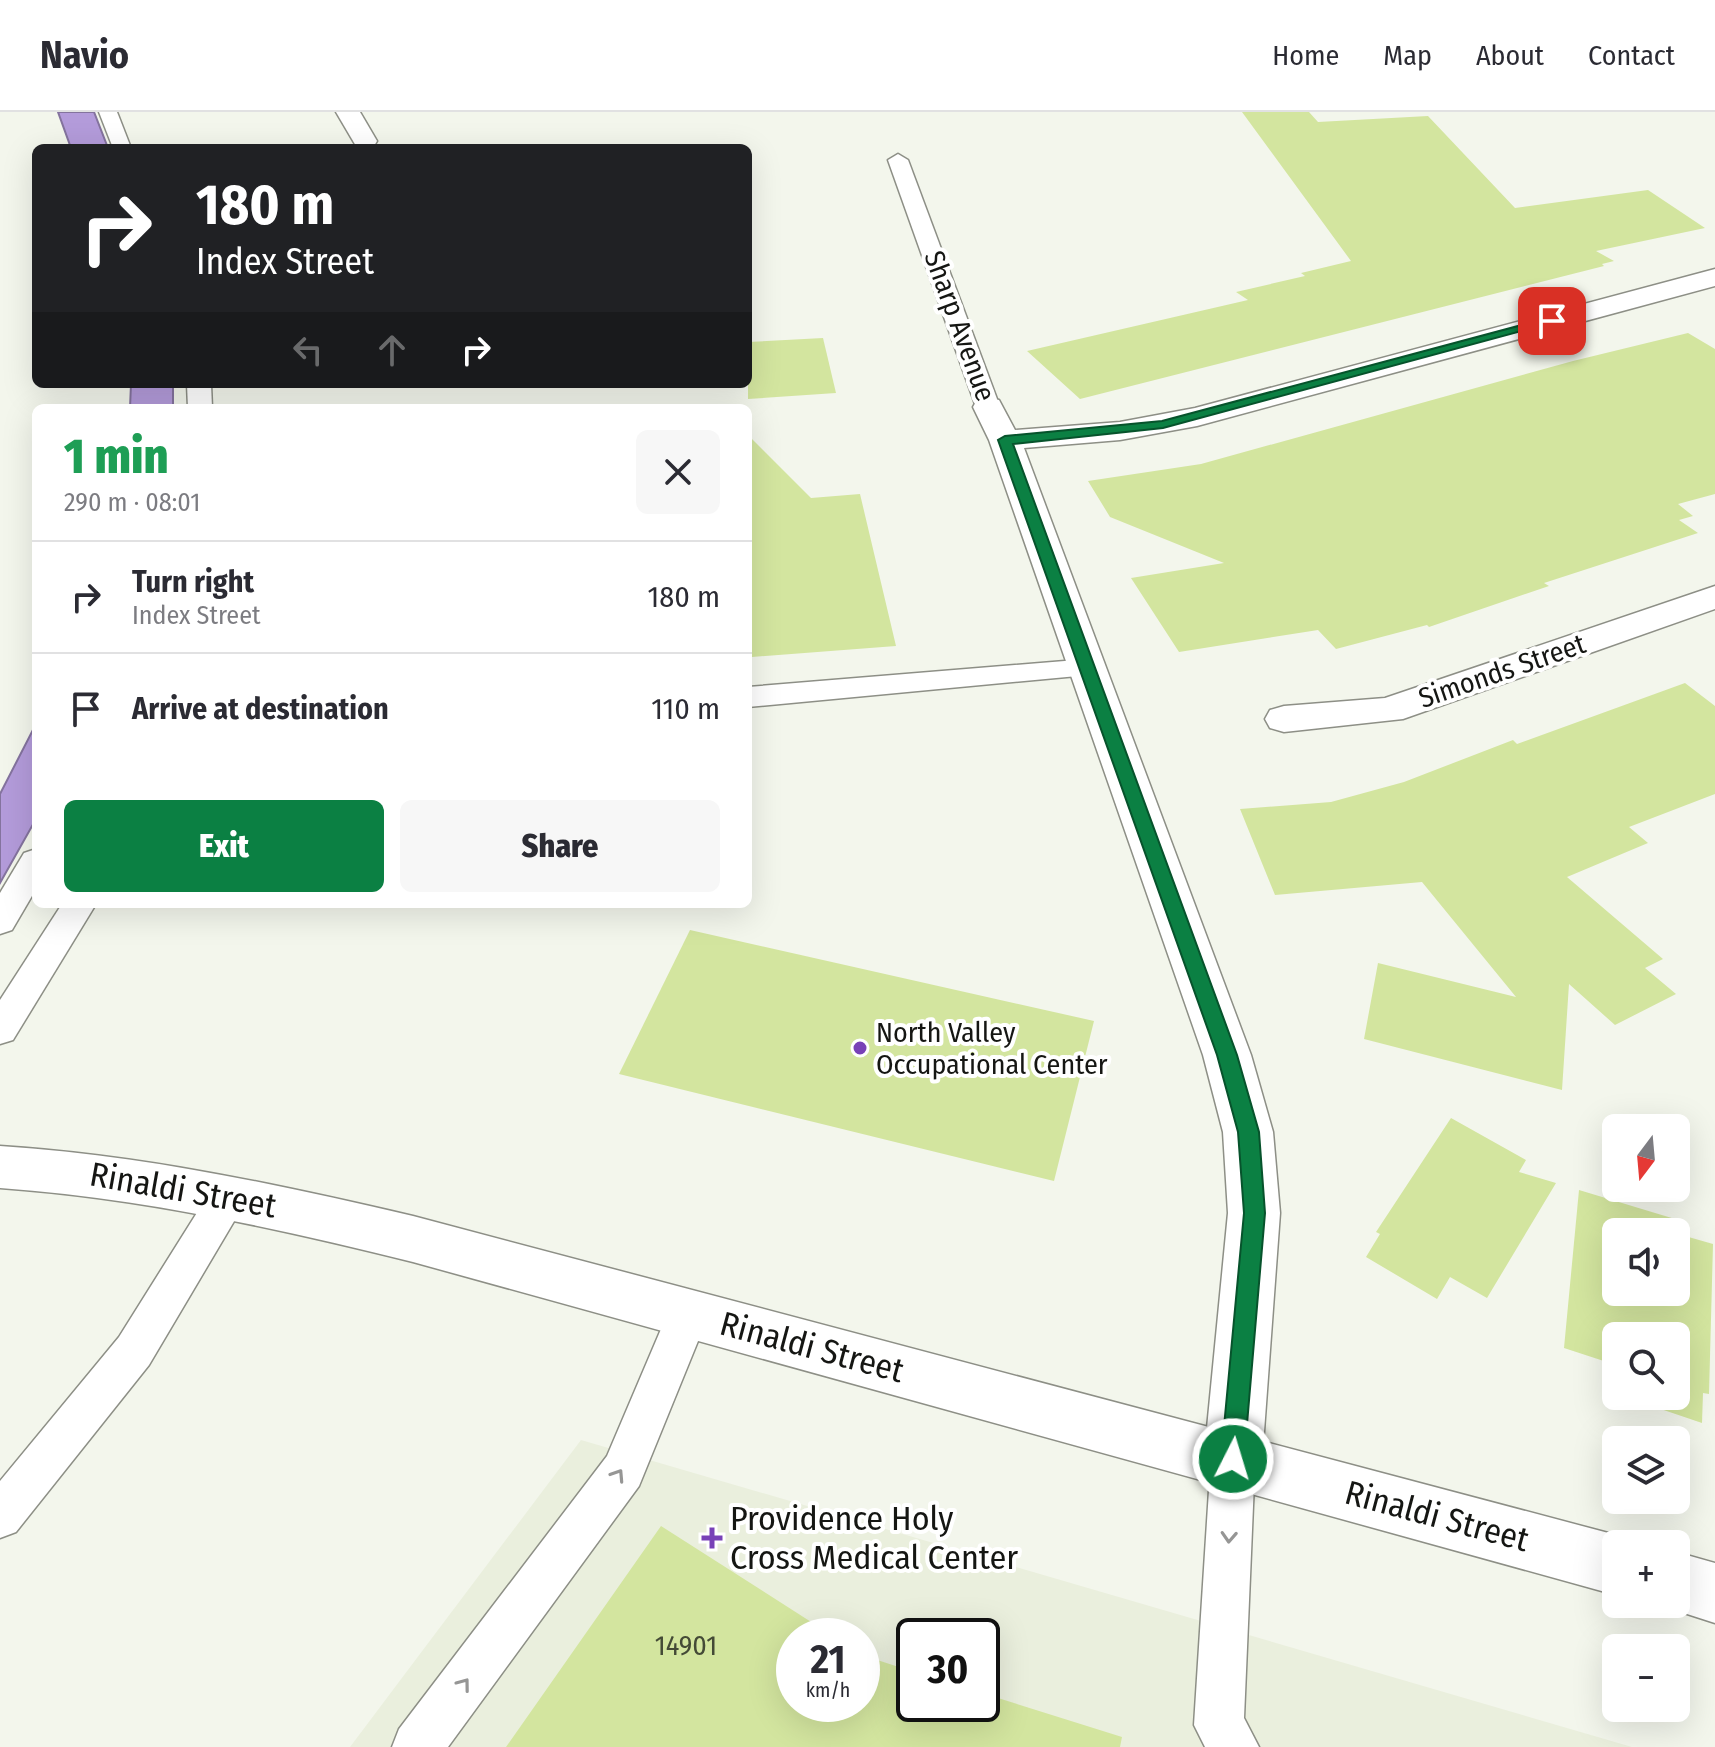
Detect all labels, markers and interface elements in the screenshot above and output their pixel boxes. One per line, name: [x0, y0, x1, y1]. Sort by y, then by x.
text: Navio: [40, 32, 129, 78]
text: Home: [1272, 39, 1339, 72]
text: Map: [1383, 39, 1432, 72]
text: About: [1476, 39, 1544, 72]
text: Contact: [1588, 39, 1675, 72]
text: 180 m: [196, 172, 334, 239]
icon: right: [64, 176, 168, 280]
text: Index Street: [196, 240, 374, 284]
street label: Sharp Avenue: [918, 246, 1002, 406]
pin: [1518, 287, 1586, 355]
icon: arrive: [1530, 299, 1574, 343]
icon: left: [286, 328, 330, 372]
icon: ahead: [370, 328, 414, 372]
icon: right: [454, 328, 498, 372]
text: 1 min: [64, 428, 168, 486]
button: close: [636, 430, 720, 514]
text: 290 m · 08:01: [64, 487, 200, 518]
text: Turn right: [132, 564, 254, 600]
icon: right: [64, 575, 108, 619]
text: 180 m: [648, 579, 720, 615]
text: Index Street: [132, 600, 261, 631]
street label: Simonds Street: [1414, 627, 1591, 715]
icon: arrive: [64, 687, 108, 731]
text: Arrive at destination: [132, 691, 389, 727]
text: 110 m: [651, 691, 720, 727]
button: Exit: [64, 800, 384, 892]
button: Share: [400, 800, 720, 892]
place label: North Valley Occupational Center: [876, 1016, 1108, 1081]
marker: North Valley Occupational Center: [851, 1039, 869, 1057]
north arrow: [1602, 1114, 1690, 1202]
map controls: [1602, 1114, 1690, 1722]
street label: Rinaldi Street: [87, 1153, 280, 1227]
button: sound: [1602, 1218, 1690, 1306]
street label: Rinaldi Street: [716, 1303, 909, 1391]
button: search: [1602, 1322, 1690, 1410]
position arrow: [1191, 1417, 1275, 1501]
button: layers: [1602, 1426, 1690, 1514]
one-way arrow: [609, 1470, 624, 1484]
street label: Rinaldi Street: [1341, 1472, 1534, 1560]
place label: Providence Holy Cross Medical Center: [730, 1498, 1018, 1578]
marker: Providence Holy Cross Medical Center: [701, 1527, 723, 1549]
button: +: [1602, 1530, 1690, 1618]
one-way arrow: [1220, 1531, 1237, 1544]
speed limit sign: 30: [896, 1618, 1000, 1722]
house number: 14901: [655, 1629, 717, 1662]
button: −: [1602, 1634, 1690, 1722]
text: 21: [811, 1636, 845, 1684]
text: km/h: [806, 1678, 850, 1702]
one-way arrow: [454, 1679, 468, 1693]

